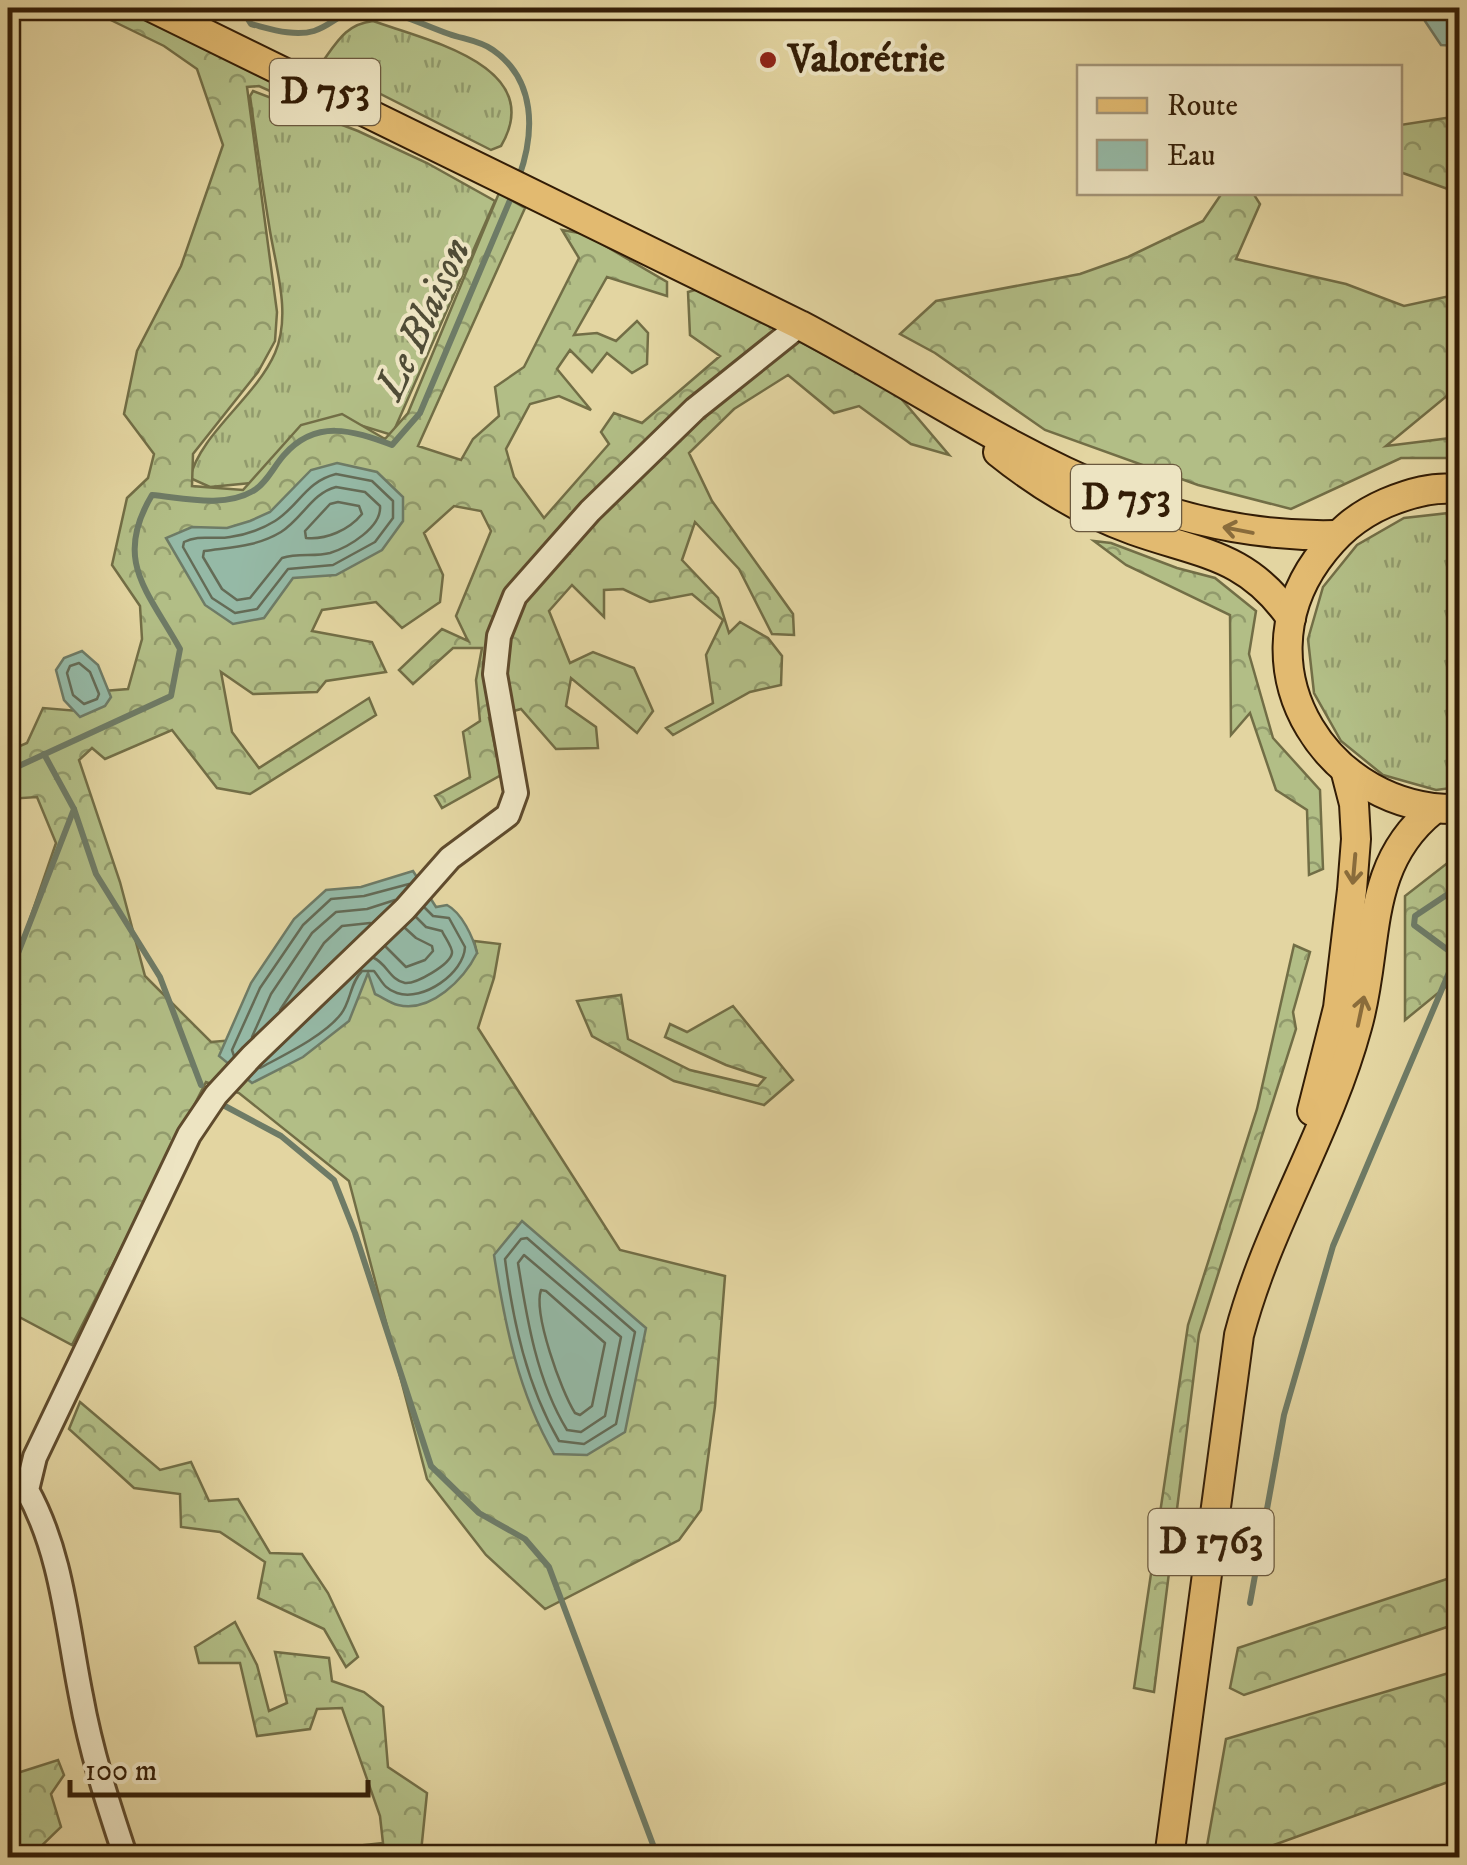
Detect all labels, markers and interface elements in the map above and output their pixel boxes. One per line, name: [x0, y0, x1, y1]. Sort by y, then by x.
place label: Valorétrie: [786, 35, 945, 85]
marker: Valorétrie: [757, 49, 779, 71]
road number: D 753: [270, 59, 380, 125]
legend: [1077, 65, 1402, 195]
text: Route: [1167, 88, 1238, 125]
text: Eau: [1167, 138, 1215, 175]
water label: Le Blaison: [363, 230, 484, 409]
road number: D 753: [1071, 465, 1181, 531]
one-way arrow: [1223, 519, 1255, 538]
one-way arrow: [1344, 853, 1363, 885]
one-way arrow: [1352, 996, 1371, 1028]
road number: D 1763: [1148, 1509, 1274, 1575]
scale bar: [70, 1735, 368, 1797]
text: 100 m: [85, 1753, 157, 1790]

